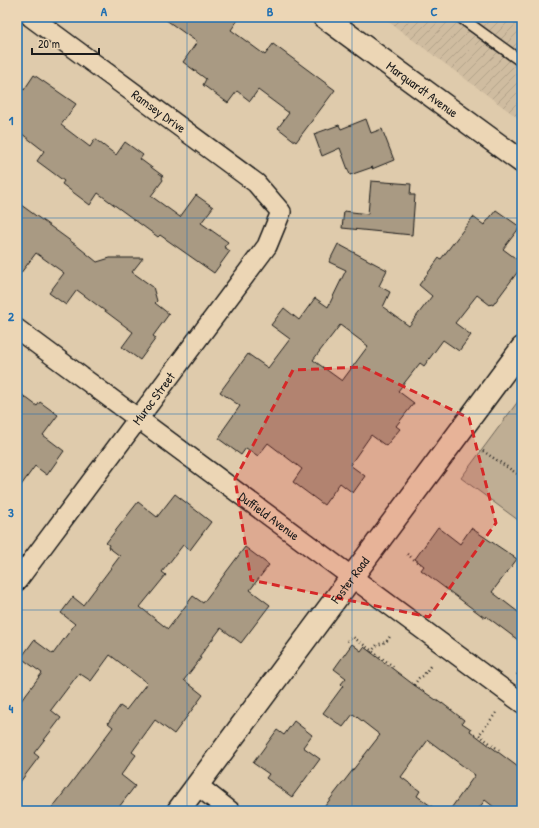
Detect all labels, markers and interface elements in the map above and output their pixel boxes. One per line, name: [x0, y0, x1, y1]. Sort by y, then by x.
text: A: [101, 2, 108, 20]
text: B: [267, 2, 274, 20]
text: C: [430, 2, 438, 20]
scale bar: [32, 30, 99, 56]
text: 20 m: [38, 35, 60, 52]
street label: Marquardt Avenue: [383, 57, 462, 121]
street label: Ramsey Drive: [128, 85, 190, 137]
text: 1: [9, 111, 14, 129]
text: 2: [8, 307, 15, 325]
street label: Muroc Street: [128, 368, 179, 428]
street label: Duffield Avenue: [235, 488, 303, 544]
text: 3: [8, 503, 14, 521]
street label: Foster Road: [326, 553, 373, 608]
text: 4: [9, 699, 14, 717]

